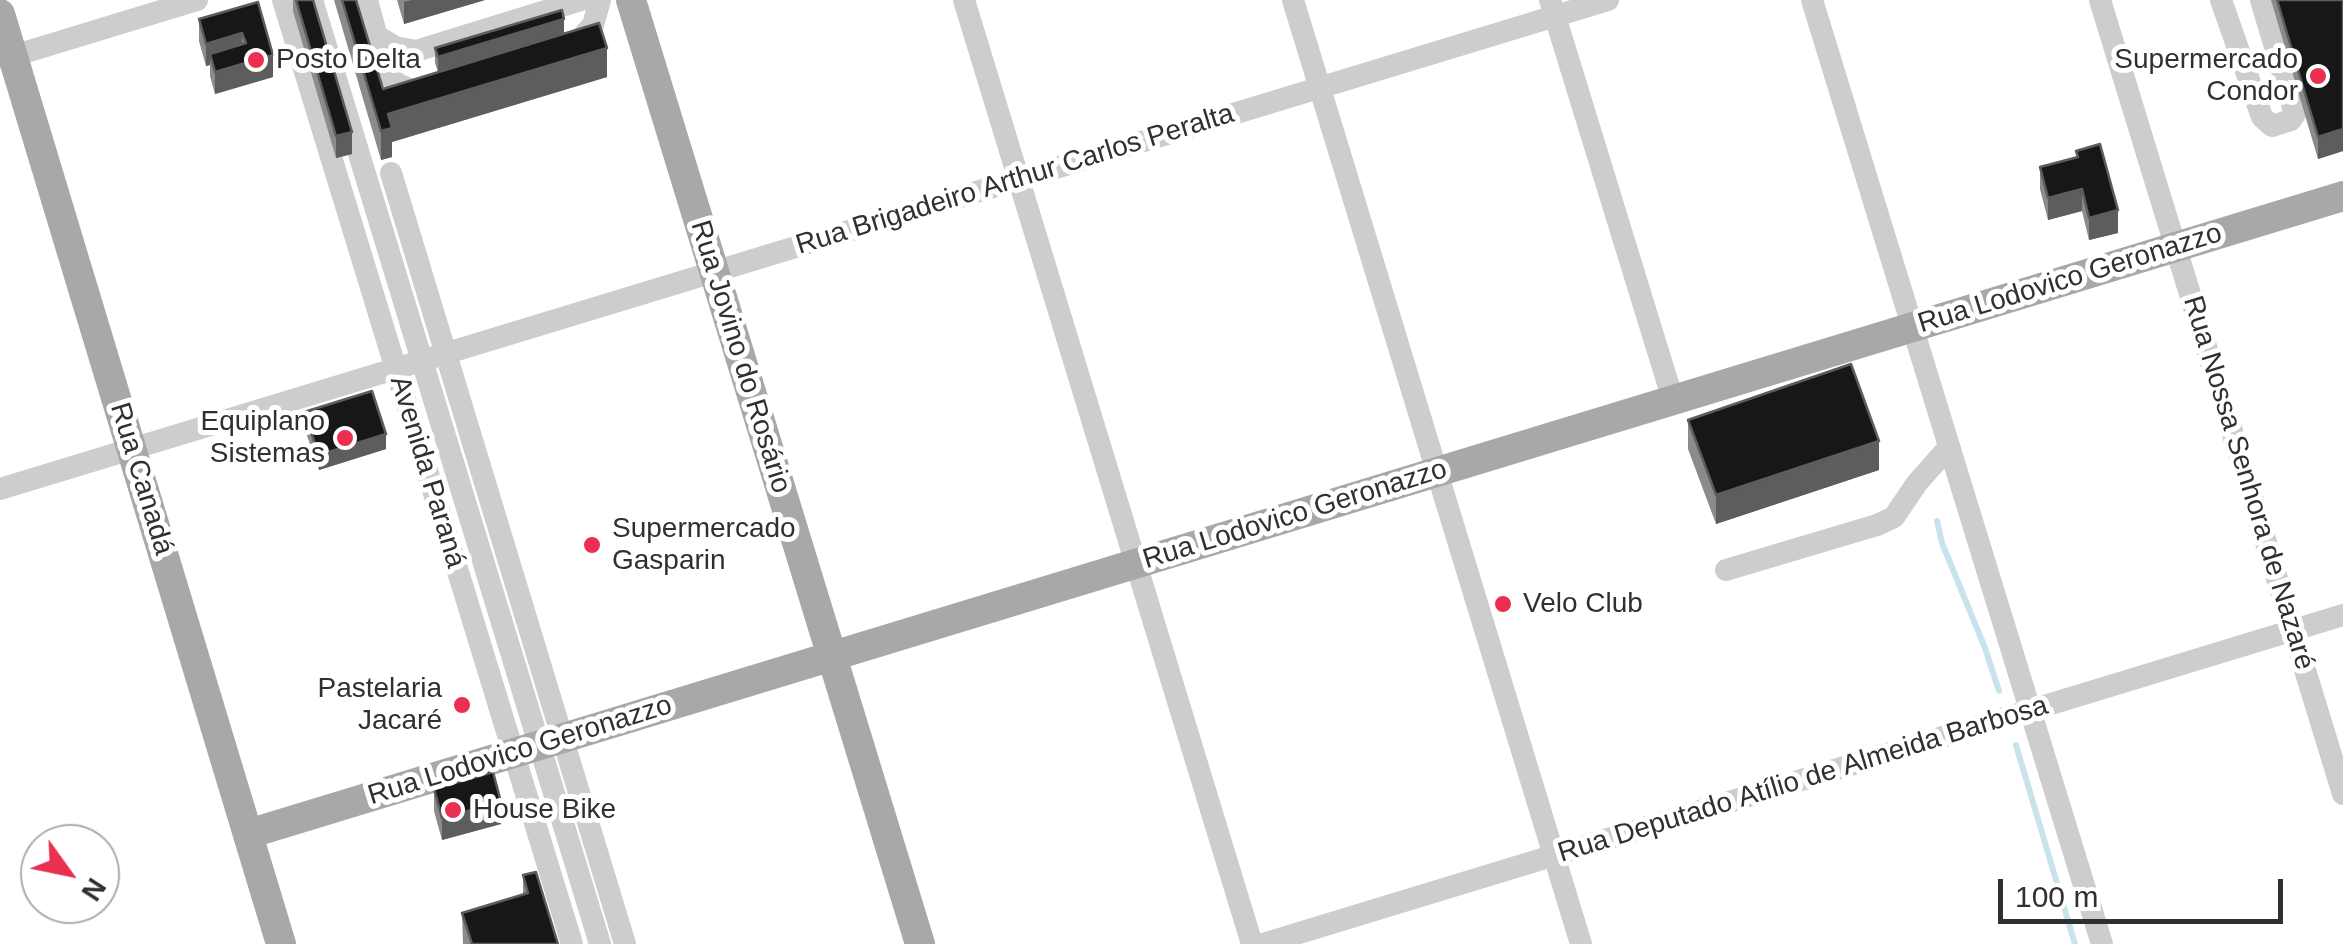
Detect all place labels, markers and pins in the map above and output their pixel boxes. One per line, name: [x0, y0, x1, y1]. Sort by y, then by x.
place label: Posto Delta: [276, 43, 421, 77]
place label: Supermercado Condor: [2114, 43, 2298, 109]
marker: Posto Delta: [245, 49, 267, 71]
marker: Supermercado Condor: [2307, 65, 2329, 87]
place label: Equiplano Sistemas: [200, 405, 325, 471]
marker: Equiplano Sistemas: [334, 427, 356, 449]
place label: Supermercado Gasparin: [612, 512, 796, 578]
marker: Supermercado Gasparin: [581, 534, 603, 556]
place label: Velo Club: [1523, 587, 1643, 621]
marker: Velo Club: [1492, 593, 1514, 615]
place label: Pastelaria Jacaré: [317, 672, 442, 738]
marker: Pastelaria Jacaré: [451, 694, 473, 716]
place label: House Bike: [473, 793, 616, 827]
marker: House Bike: [442, 799, 464, 821]

